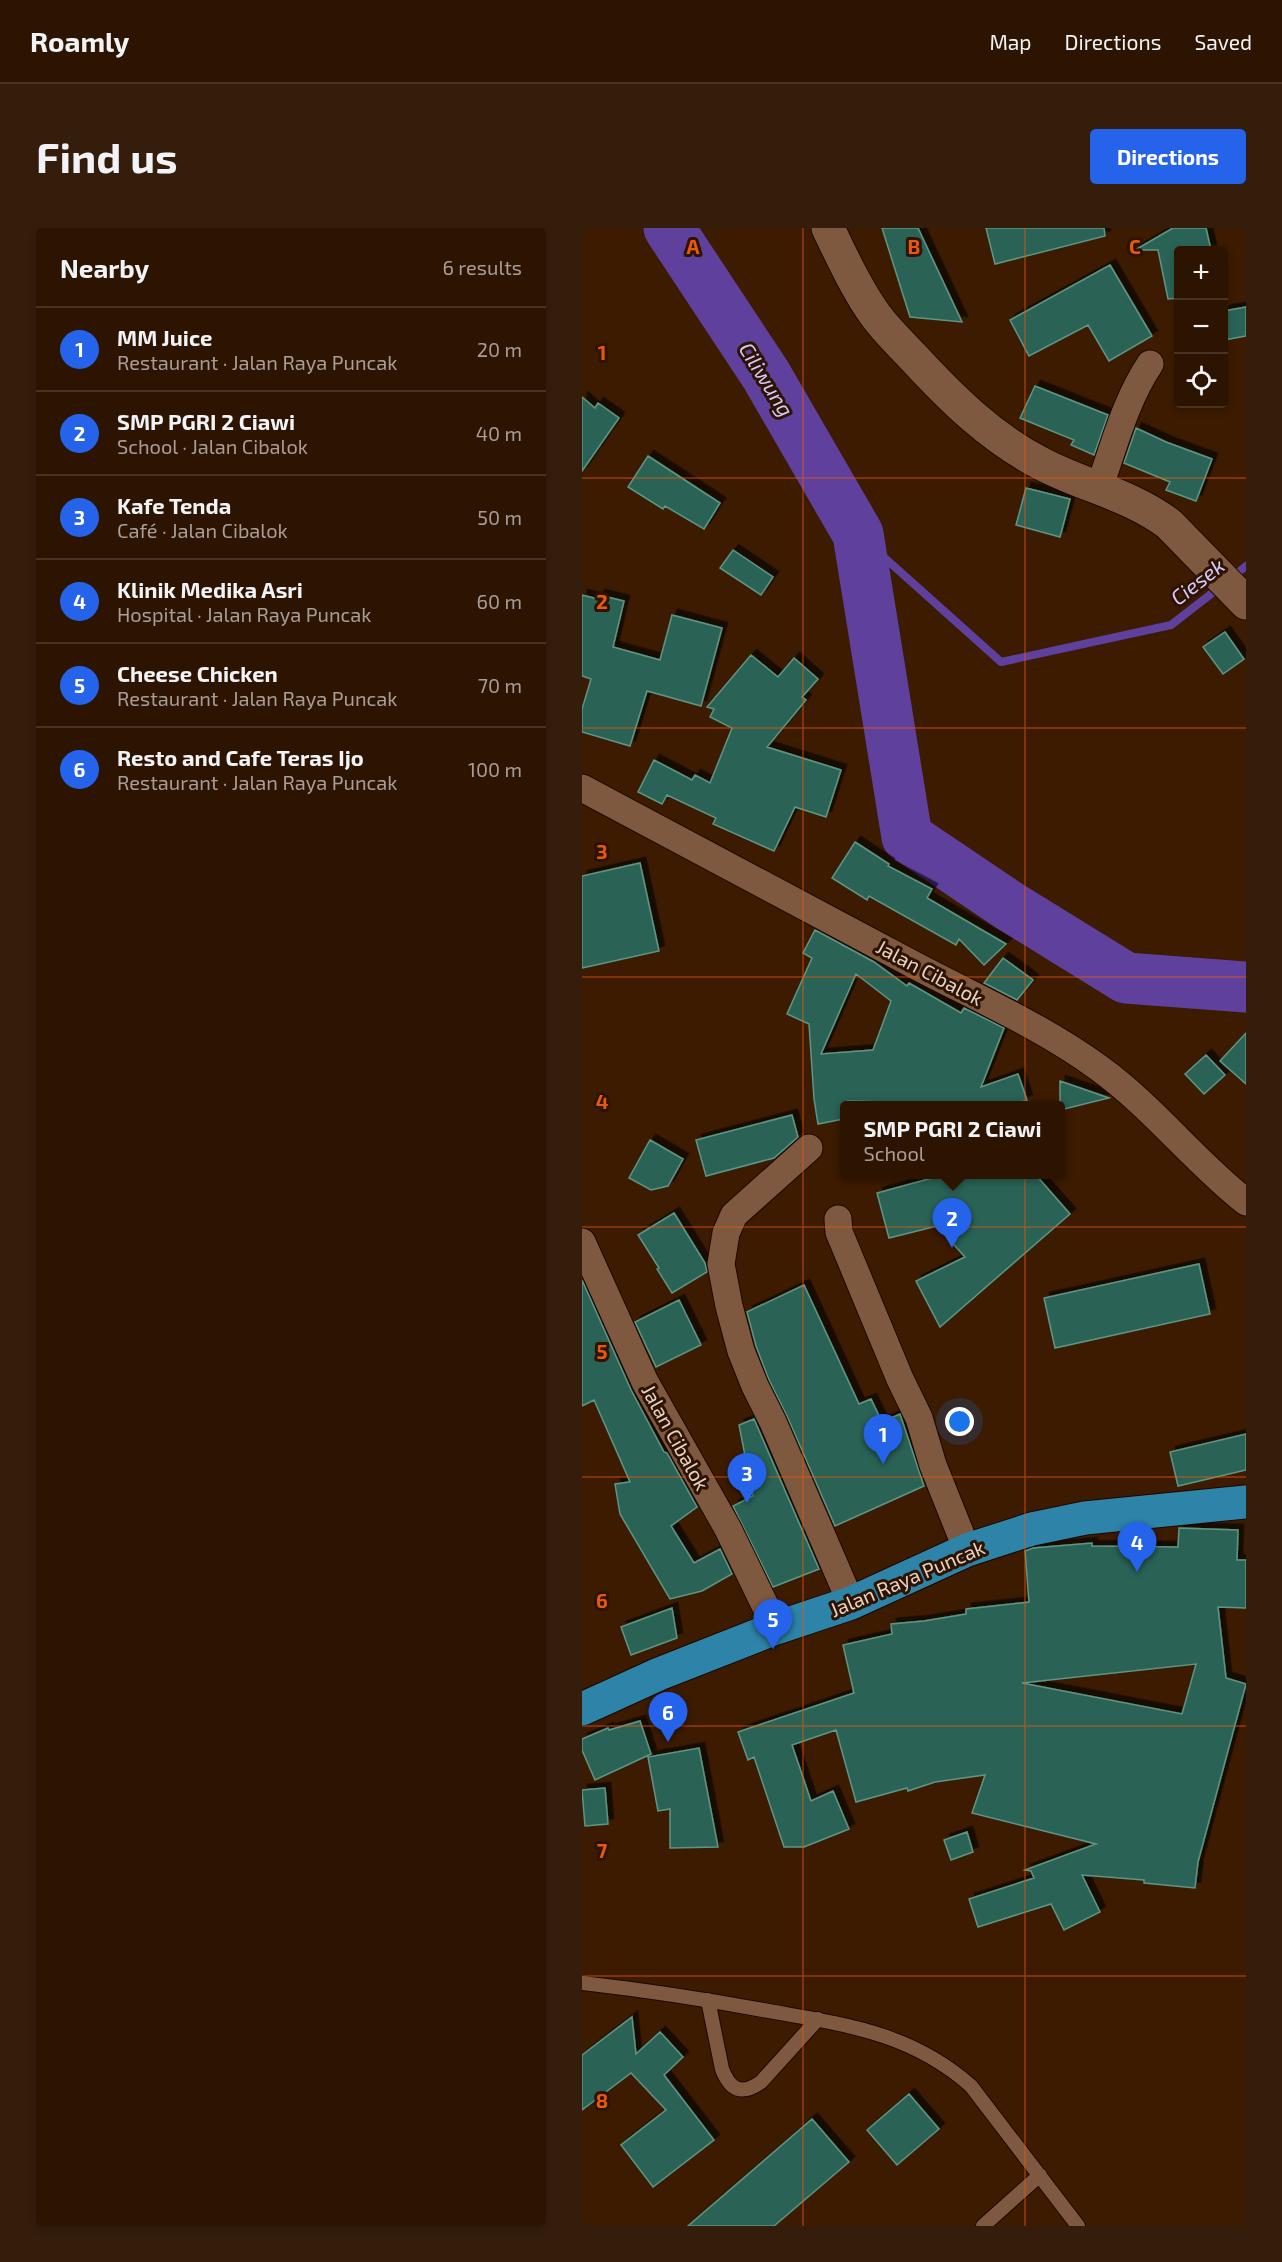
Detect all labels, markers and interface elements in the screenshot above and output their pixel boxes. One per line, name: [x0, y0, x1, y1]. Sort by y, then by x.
text: Roamly: [30, 24, 129, 58]
text: Map: [989, 29, 1032, 54]
text: Directions: [1065, 29, 1161, 54]
text: Saved: [1194, 29, 1252, 54]
button: Directions: [1090, 129, 1246, 184]
text: Find us: [36, 131, 178, 181]
text: A: [686, 234, 700, 258]
text: B: [908, 234, 920, 258]
text: C: [1129, 234, 1141, 258]
map controls: [1174, 246, 1228, 408]
button: +: [1174, 246, 1228, 300]
text: Nearby: [60, 252, 149, 283]
text: 6 results: [442, 255, 522, 279]
button: −: [1174, 300, 1228, 354]
text: MM Juice: [117, 324, 212, 350]
text: 1: [75, 337, 84, 361]
text: 20 m: [477, 337, 522, 361]
water label: Ciliwung: [735, 337, 799, 421]
text: 1: [598, 340, 606, 364]
text: Restaurant · Jalan Raya Puncak: [117, 350, 397, 374]
button: locate: [1174, 354, 1228, 408]
text: SMP PGRI 2 Ciawi: [117, 408, 295, 434]
text: 2: [74, 421, 85, 445]
text: 40 m: [476, 421, 522, 445]
text: School · Jalan Cibalok: [117, 434, 308, 458]
text: Kafe Tenda: [117, 492, 231, 518]
text: 3: [74, 505, 85, 529]
text: 50 m: [477, 505, 522, 529]
text: Café · Jalan Cibalok: [117, 518, 288, 542]
water label: Ciesek: [1165, 552, 1229, 610]
text: Klinik Medika Asri: [117, 576, 303, 602]
text: 4: [73, 589, 86, 613]
text: 60 m: [477, 589, 522, 613]
text: 2: [596, 589, 608, 613]
text: Hospital · Jalan Raya Puncak: [117, 602, 372, 626]
text: Cheese Chicken: [117, 660, 278, 686]
text: 5: [74, 673, 85, 697]
text: 70 m: [478, 673, 522, 697]
text: Restaurant · Jalan Raya Puncak: [117, 686, 397, 710]
text: Resto and Cafe Teras Ijo: [117, 744, 364, 770]
text: 6: [74, 757, 85, 781]
text: 100 m: [468, 757, 522, 781]
text: Restaurant · Jalan Raya Puncak: [117, 770, 397, 794]
text: 3: [596, 839, 608, 863]
street label: Jalan Cibalok: [873, 934, 987, 1010]
text: 4: [596, 1089, 609, 1113]
popup: [840, 1101, 1065, 1179]
text: SMP PGRI 2 Ciawi: [863, 1115, 1042, 1141]
text: School: [863, 1141, 925, 1165]
pin: 2: [932, 1198, 971, 1248]
text: 5: [596, 1339, 608, 1363]
street label: Jalan Cibalok: [637, 1380, 715, 1494]
your location: [945, 1407, 974, 1436]
pin: 1: [864, 1414, 902, 1464]
pin: 3: [728, 1454, 766, 1503]
pin: 4: [1118, 1522, 1156, 1572]
street label: Jalan Raya Puncak: [826, 1535, 988, 1621]
text: 6: [596, 1588, 608, 1612]
pin: 5: [754, 1600, 792, 1649]
pin: 6: [648, 1692, 688, 1742]
text: 7: [597, 1838, 608, 1862]
text: 8: [596, 2088, 608, 2112]

